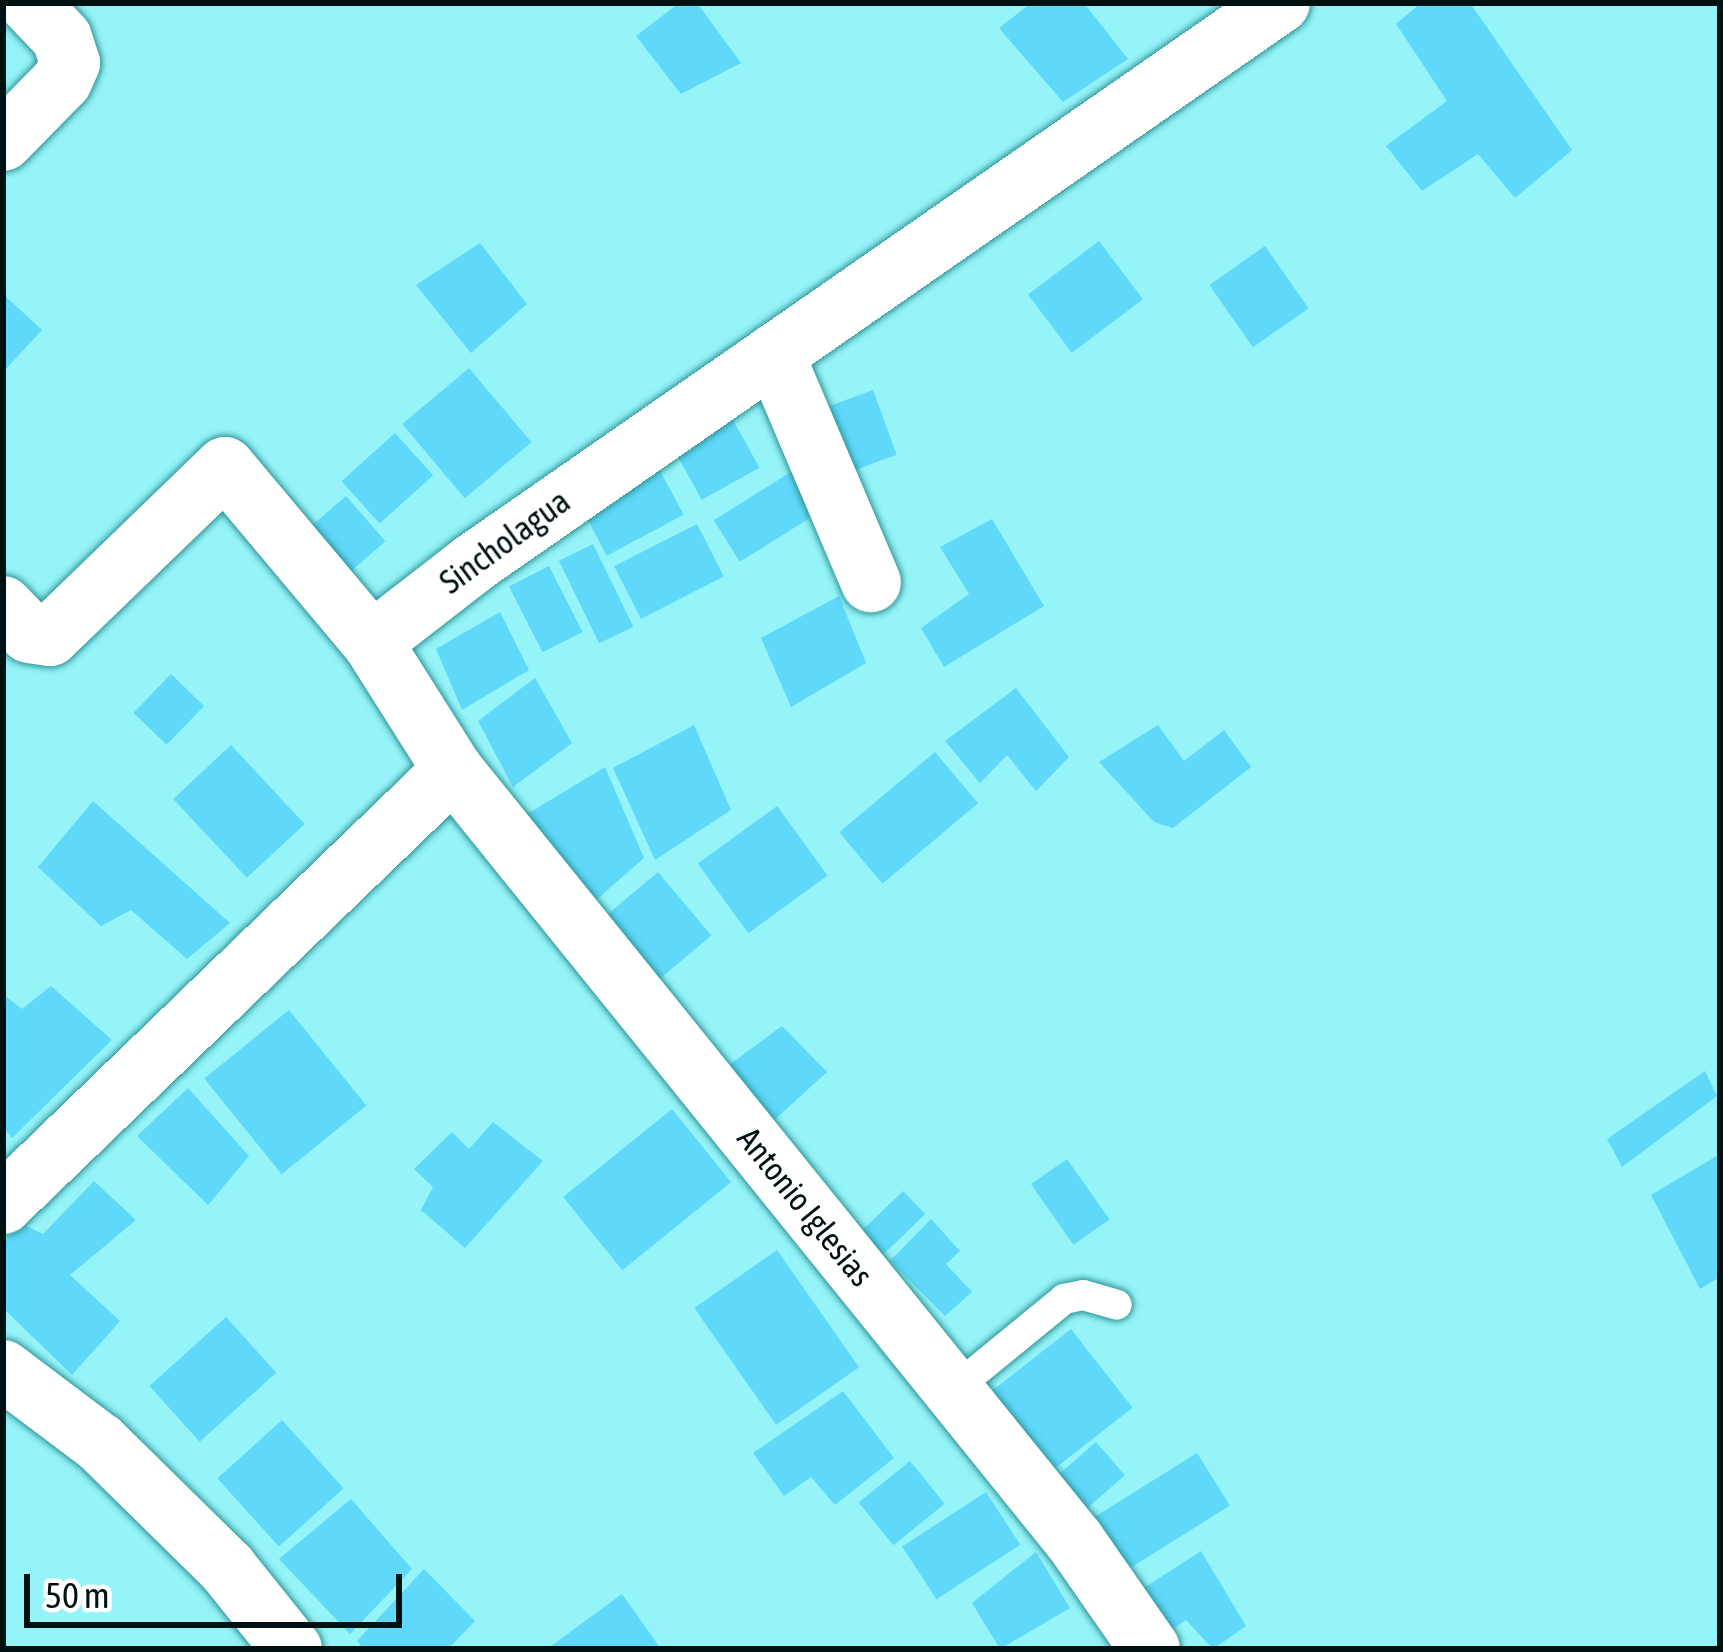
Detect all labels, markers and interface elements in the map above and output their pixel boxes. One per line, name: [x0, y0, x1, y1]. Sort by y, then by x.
street label: Sincholagua: [432, 482, 578, 602]
street label: Antonio Iglesias: [729, 1120, 881, 1294]
scale bar: [30, 1550, 408, 1624]
text: 50 m: [45, 1574, 110, 1616]

